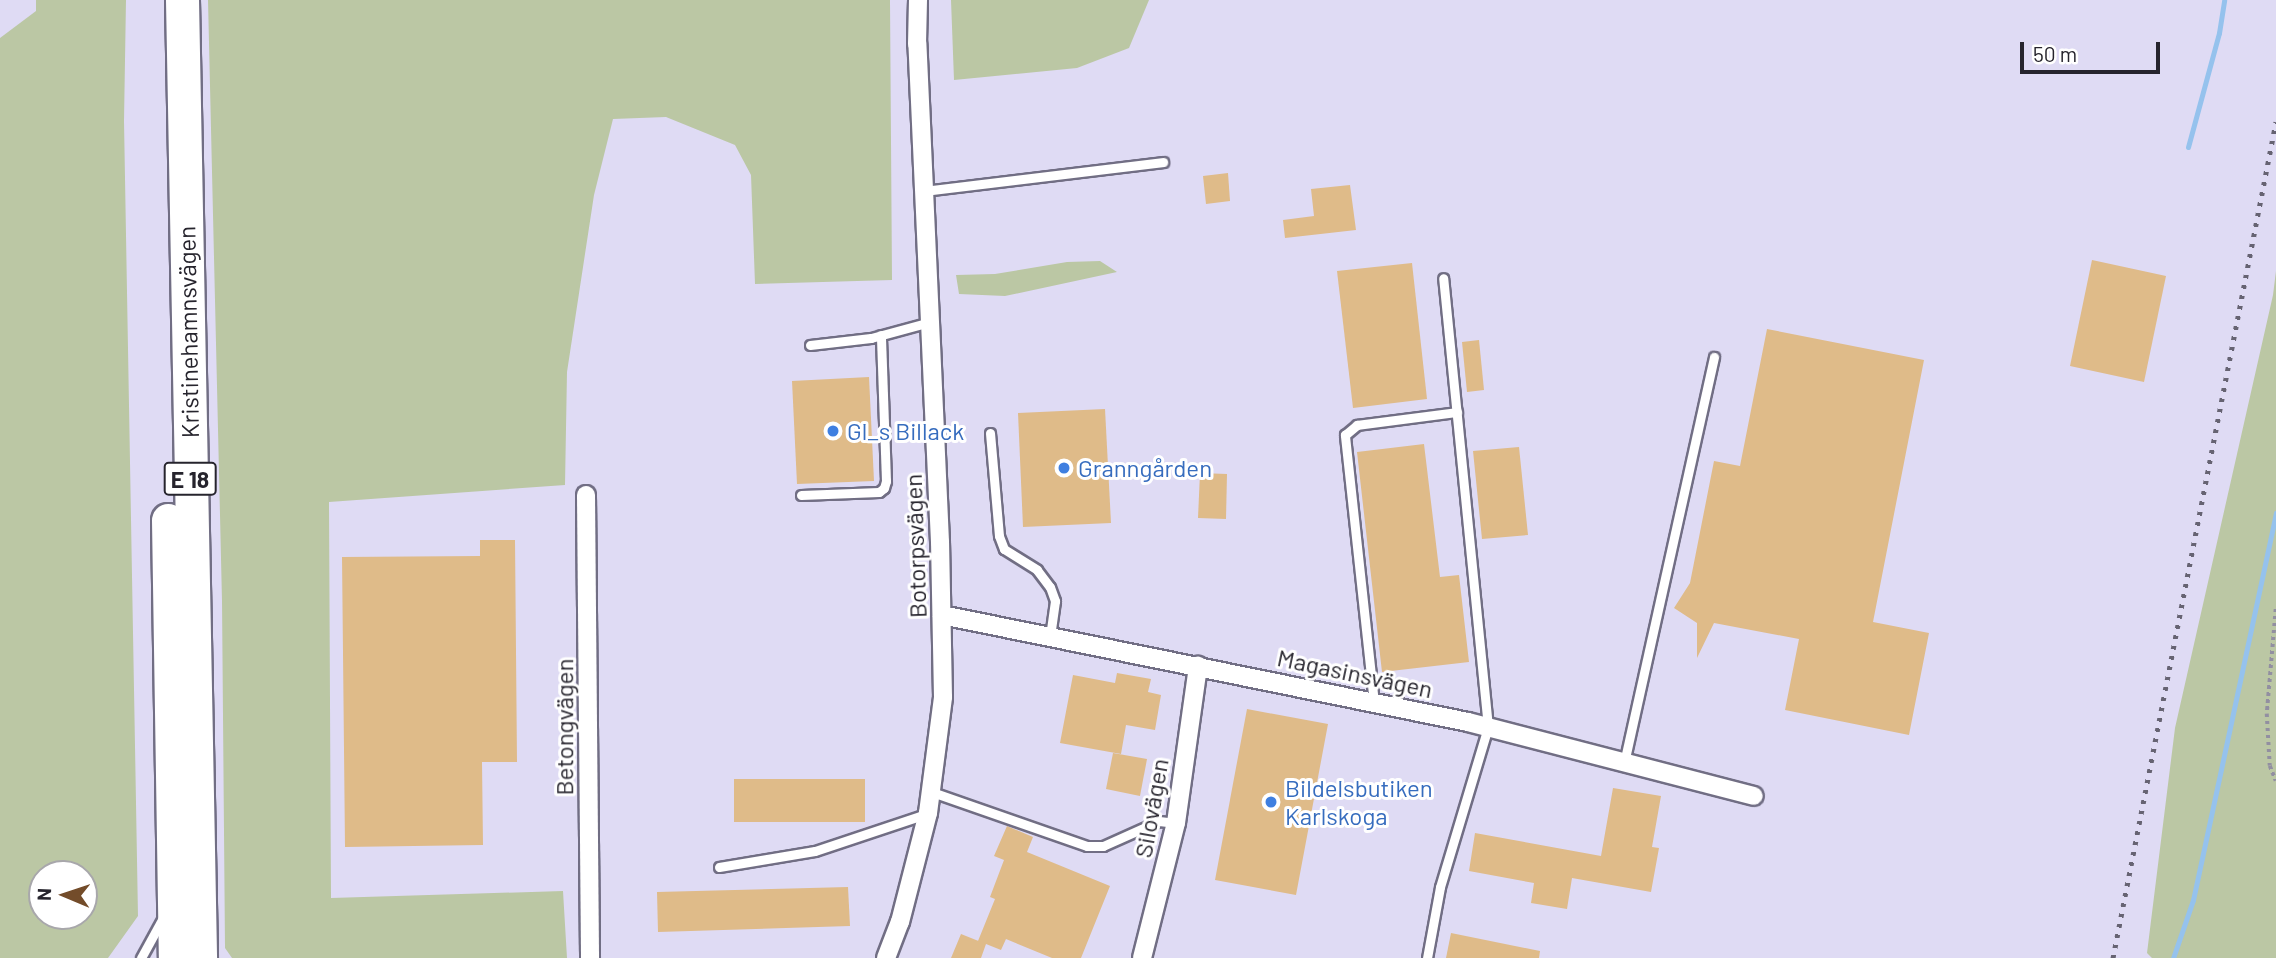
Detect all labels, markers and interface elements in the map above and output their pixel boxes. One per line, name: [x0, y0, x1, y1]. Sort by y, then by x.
scale bar: [2024, 28, 2164, 72]
text: 50 m: [2033, 41, 2077, 66]
street label: Kristinehamnsvägen: [172, 226, 204, 438]
place label: Gl_s Billack: [847, 417, 964, 445]
marker: Gl_s Billack: [825, 423, 841, 439]
place label: Granngården: [1078, 454, 1212, 482]
road number: E 18: [162, 460, 218, 499]
marker: Granngården: [1056, 460, 1072, 476]
street label: Botorpsvägen: [898, 473, 932, 619]
street label: Magasinsvägen: [1275, 643, 1435, 703]
street label: Betongvägen: [550, 659, 578, 795]
street label: Silovägen: [1128, 756, 1174, 860]
place label: Bildelsbutiken Karlskoga: [1285, 774, 1433, 830]
marker: Bildelsbutiken Karlskoga: [1263, 794, 1279, 810]
north arrow: [28, 860, 98, 930]
text: N: [32, 888, 55, 901]

